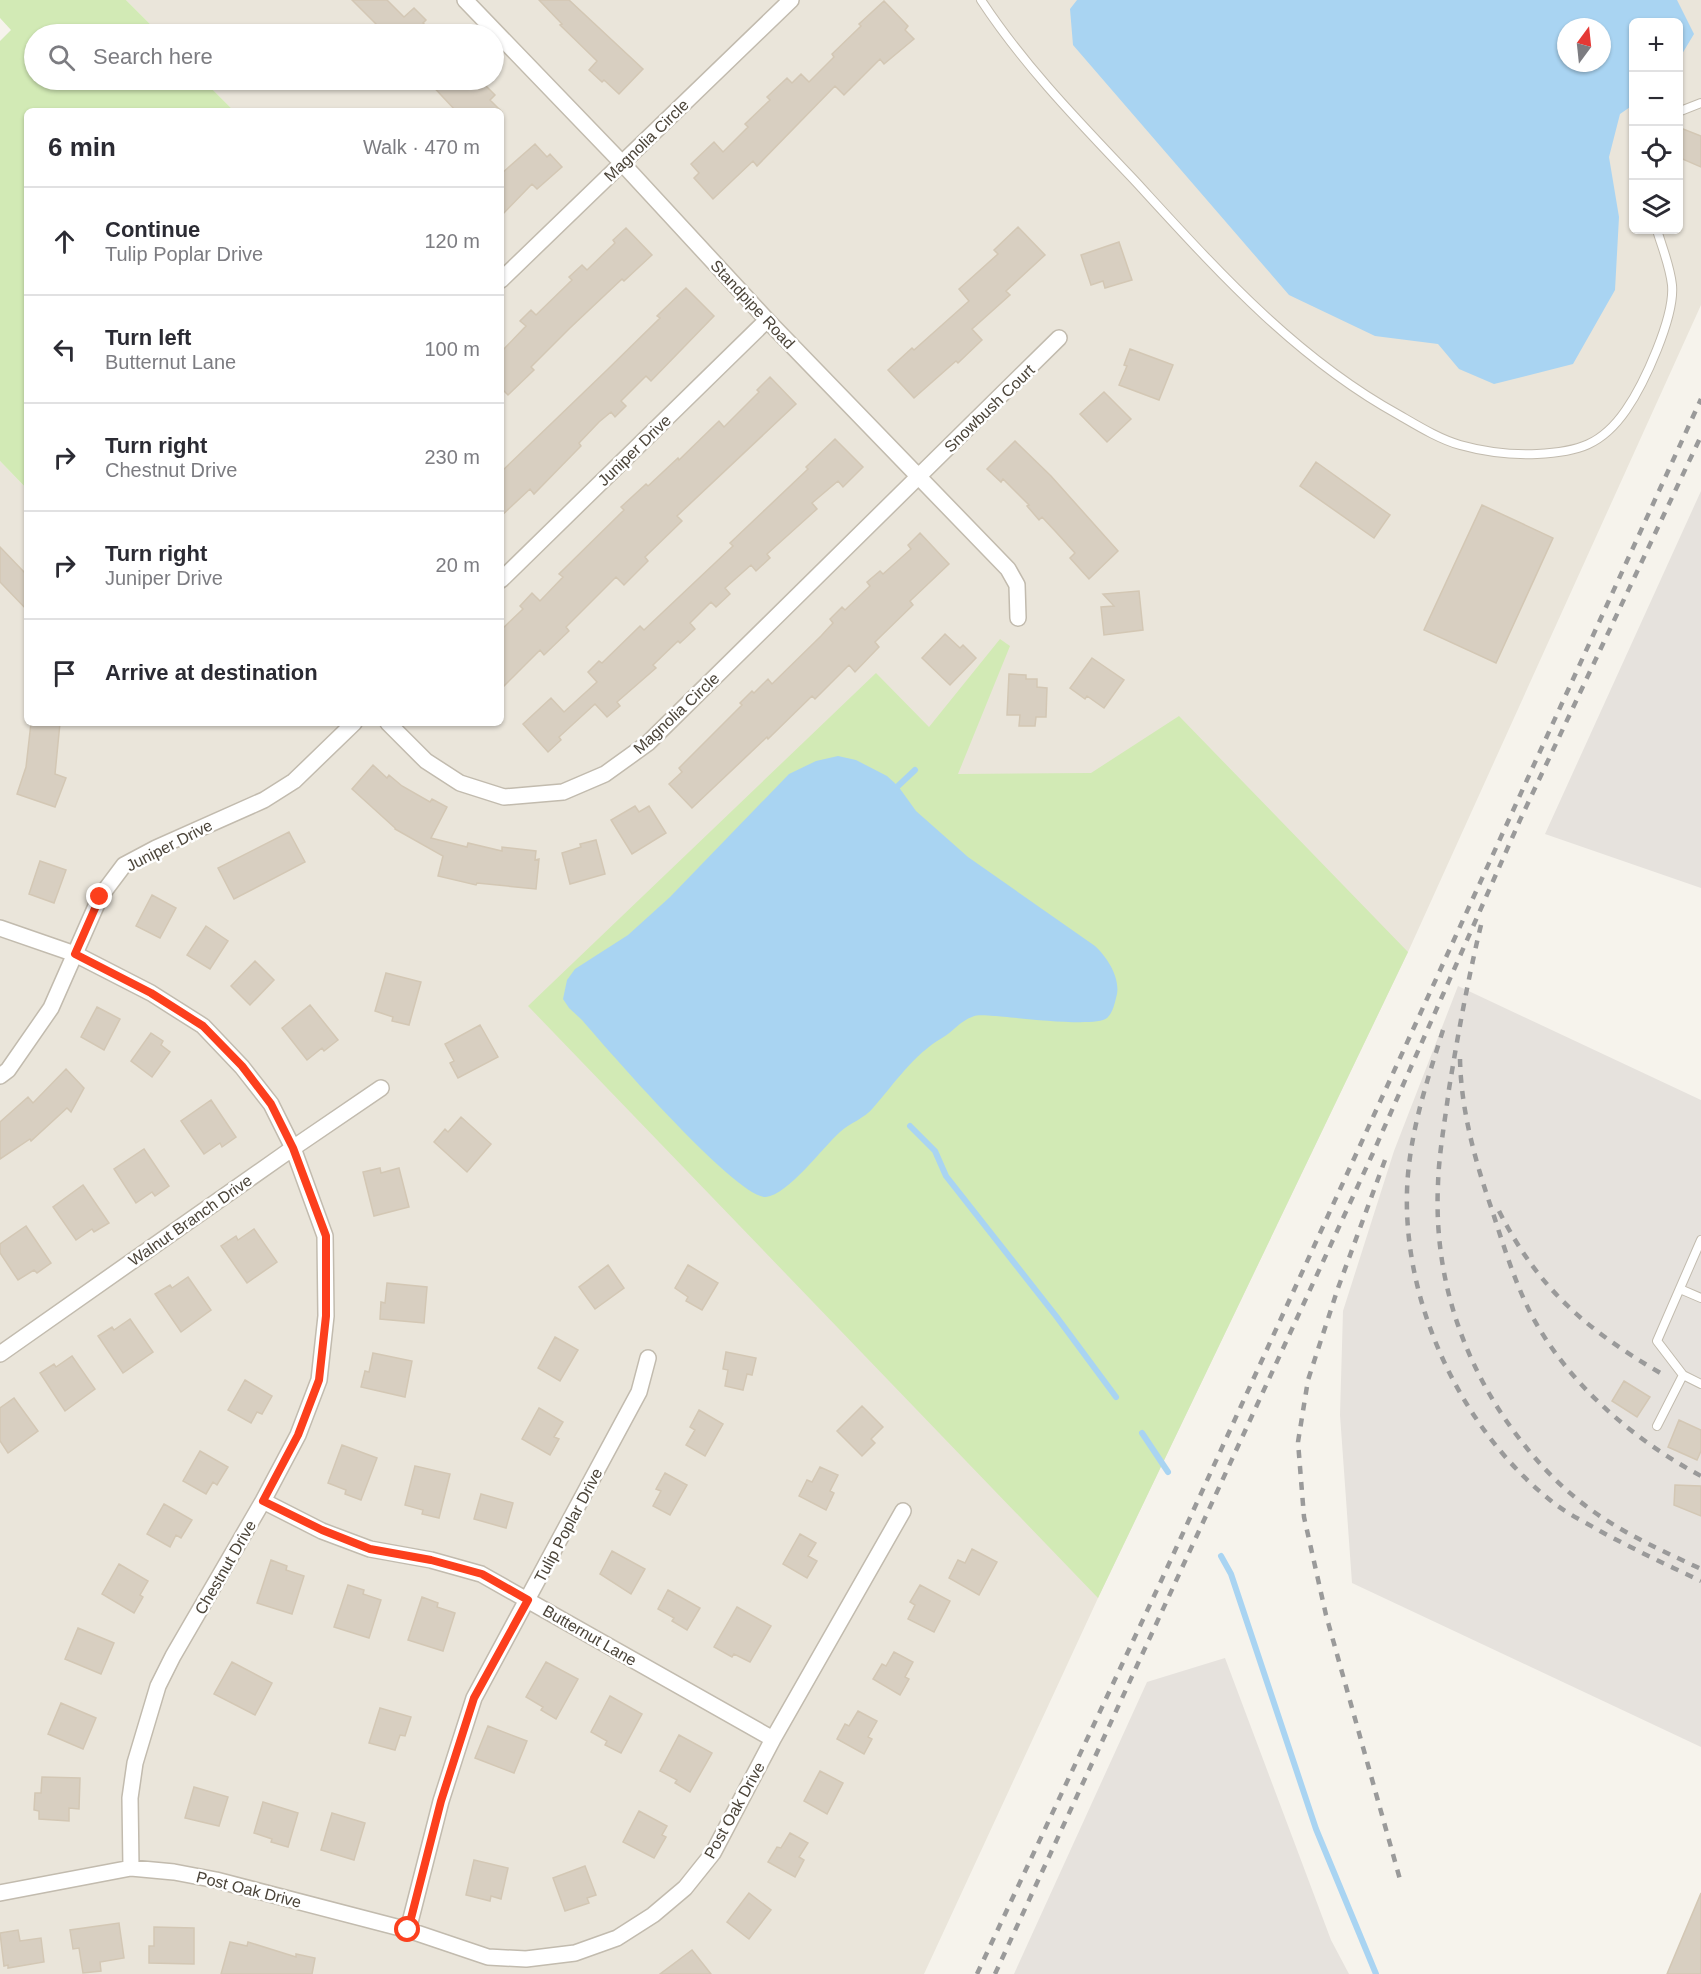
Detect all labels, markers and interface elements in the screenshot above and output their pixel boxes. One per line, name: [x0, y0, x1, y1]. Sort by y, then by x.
north arrow: [1557, 18, 1611, 72]
map controls: [1629, 18, 1683, 234]
button: +: [1629, 18, 1683, 72]
search box: [24, 24, 504, 90]
icon: search: [45, 41, 78, 74]
text: Search here: [93, 44, 213, 69]
button: −: [1629, 72, 1683, 126]
street label: Magnolia Circle: [601, 96, 692, 185]
button: locate: [1629, 126, 1683, 180]
text: 6 min: [48, 132, 116, 162]
text: Walk · 470 m: [363, 136, 480, 158]
button: layers: [1629, 180, 1683, 234]
text: Continue: [105, 217, 200, 242]
icon: ahead: [48, 225, 81, 258]
text: 120 m: [424, 230, 480, 252]
text: Tulip Poplar Drive: [105, 243, 263, 265]
street label: Standpipe Road: [707, 257, 798, 352]
text: Turn left: [105, 325, 191, 350]
icon: left: [48, 333, 81, 366]
text: 100 m: [424, 338, 480, 360]
text: Butternut Lane: [105, 351, 236, 373]
street label: Snowbush Court: [941, 361, 1038, 456]
street label: Juniper Drive: [595, 411, 674, 489]
text: Turn right: [105, 433, 207, 458]
icon: right: [48, 441, 81, 474]
text: 230 m: [424, 446, 480, 468]
text: Chestnut Drive: [105, 459, 237, 481]
text: Turn right: [105, 541, 207, 566]
icon: right: [48, 549, 81, 582]
text: 20 m: [436, 554, 480, 576]
text: Juniper Drive: [105, 567, 223, 589]
icon: arrive: [48, 657, 81, 690]
text: Arrive at destination: [105, 660, 318, 685]
street label: Magnolia Circle: [630, 669, 723, 757]
street label: Juniper Drive: [123, 816, 215, 874]
route end: [86, 883, 112, 909]
street label: Walnut Branch Drive: [126, 1171, 255, 1269]
street label: Tulip Poplar Drive: [531, 1465, 606, 1585]
street label: Chestnut Drive: [192, 1517, 259, 1617]
street label: Butternut Lane: [540, 1602, 640, 1669]
street label: Post Oak Drive: [701, 1759, 768, 1861]
street label: Post Oak Drive: [195, 1868, 303, 1911]
route start: [394, 1916, 420, 1942]

